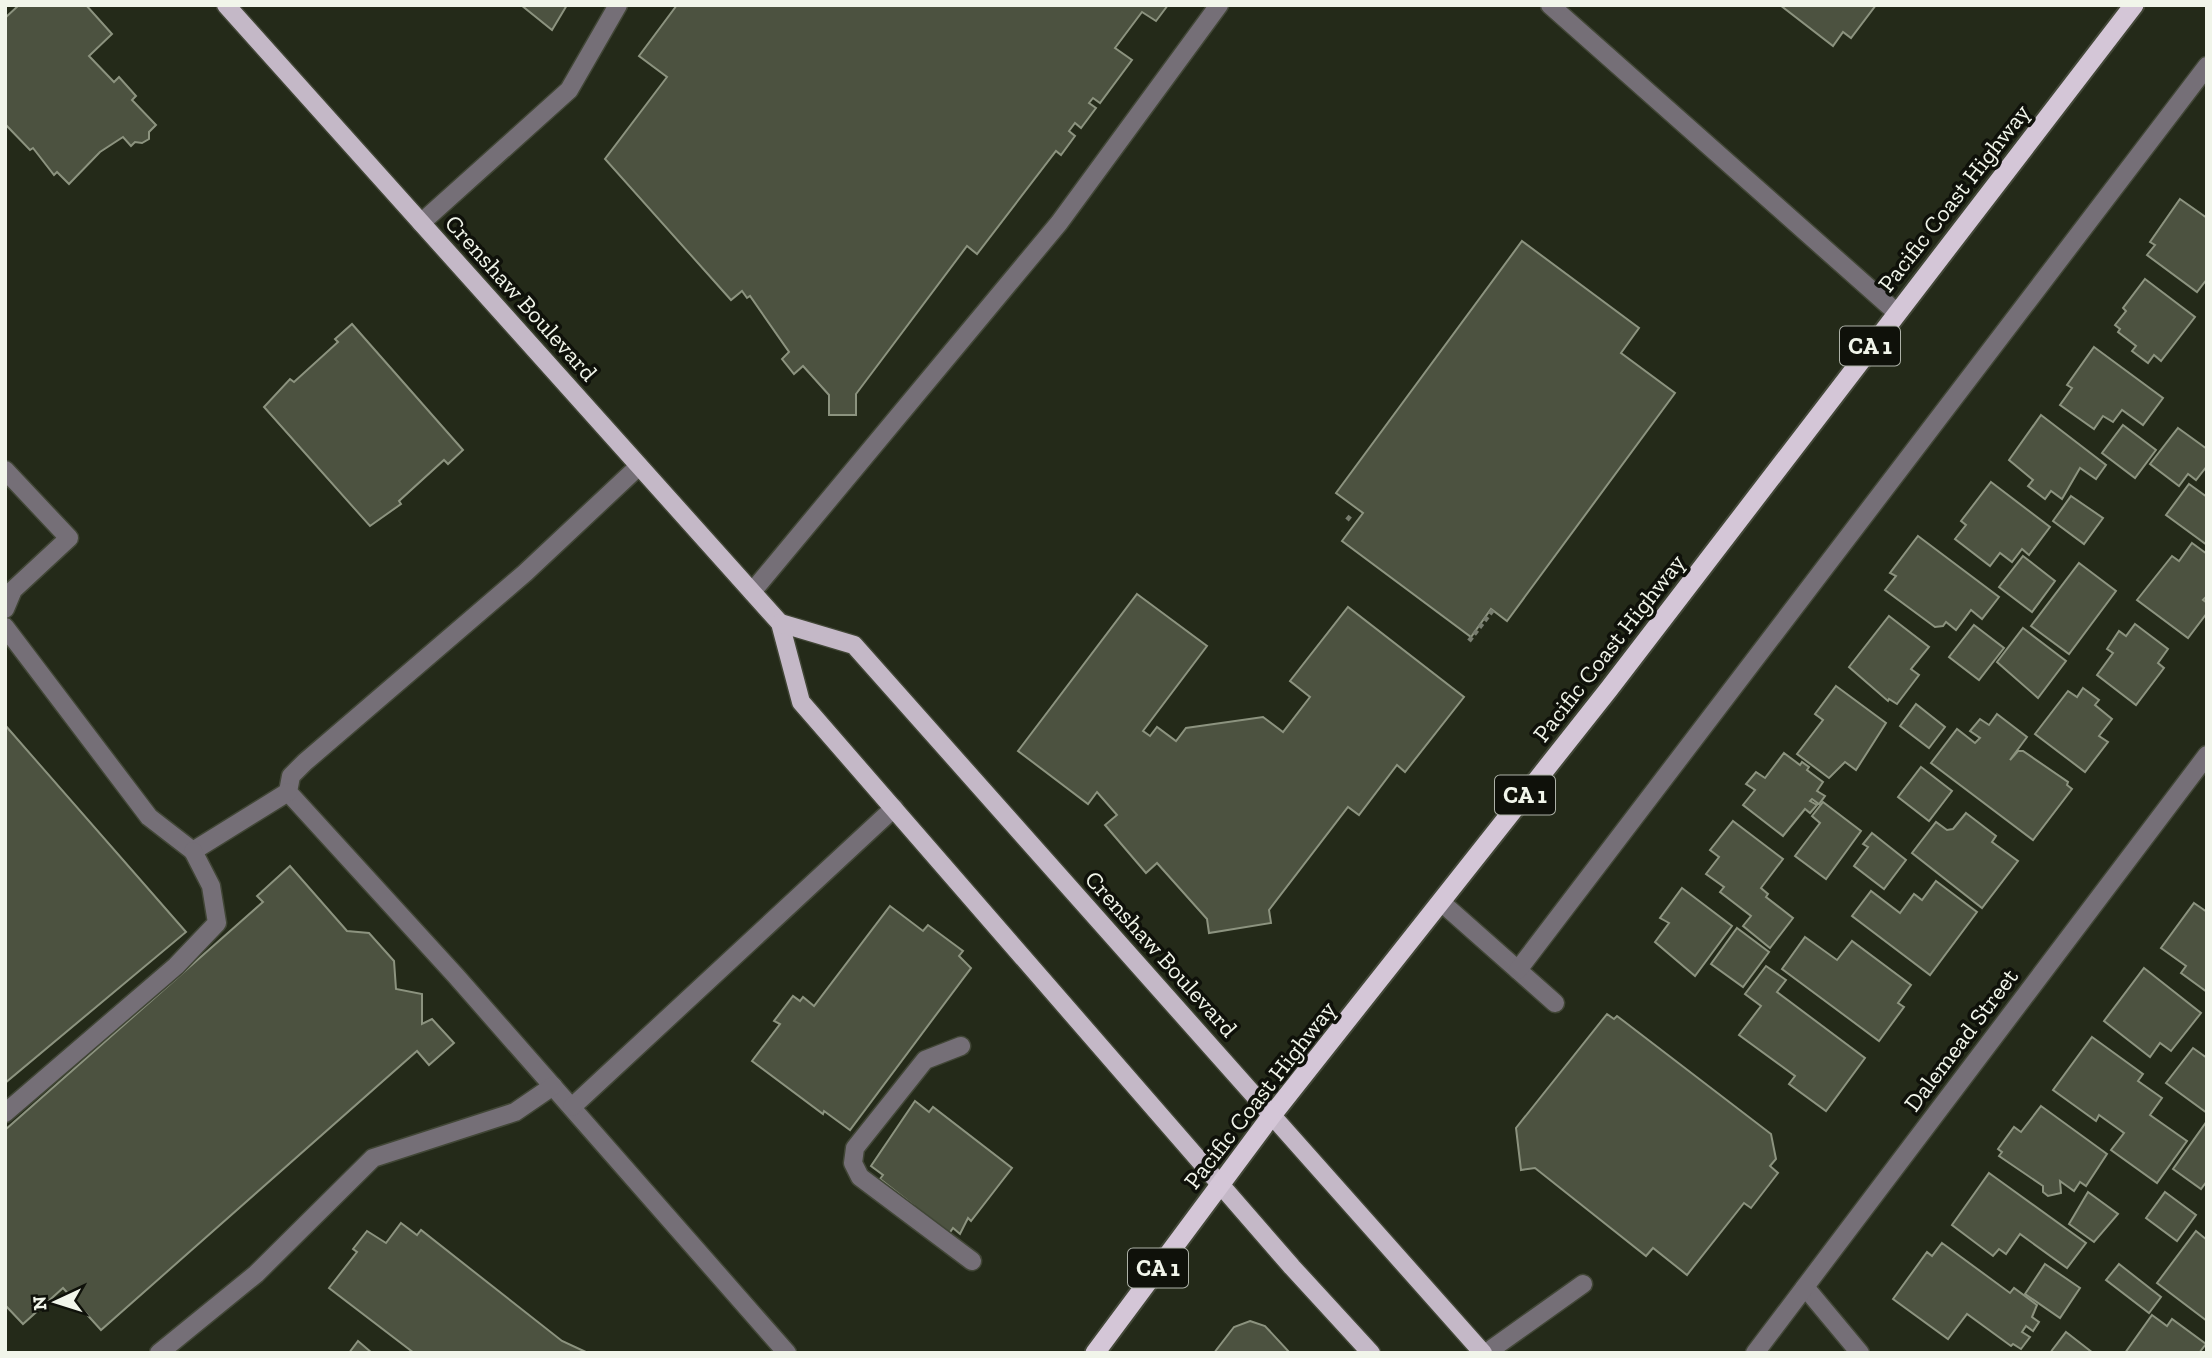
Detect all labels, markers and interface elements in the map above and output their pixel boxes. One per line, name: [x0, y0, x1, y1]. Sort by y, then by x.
street label: Pacific Coast Highway: [1871, 97, 2036, 297]
street label: Crenshaw Boulevard: [439, 209, 604, 387]
road number: CA 1: [1840, 326, 1900, 366]
street label: Pacific Coast Highway: [1526, 547, 1691, 747]
road number: CA 1: [1495, 776, 1555, 814]
street label: Crenshaw Boulevard: [1079, 865, 1244, 1043]
street label: Dalemead Street: [1897, 962, 2024, 1117]
street label: Pacific Coast Highway: [1177, 994, 1342, 1194]
road number: CA 1: [1128, 1248, 1188, 1288]
north arrow: [21, 1267, 91, 1337]
text: N: [28, 1295, 52, 1311]

